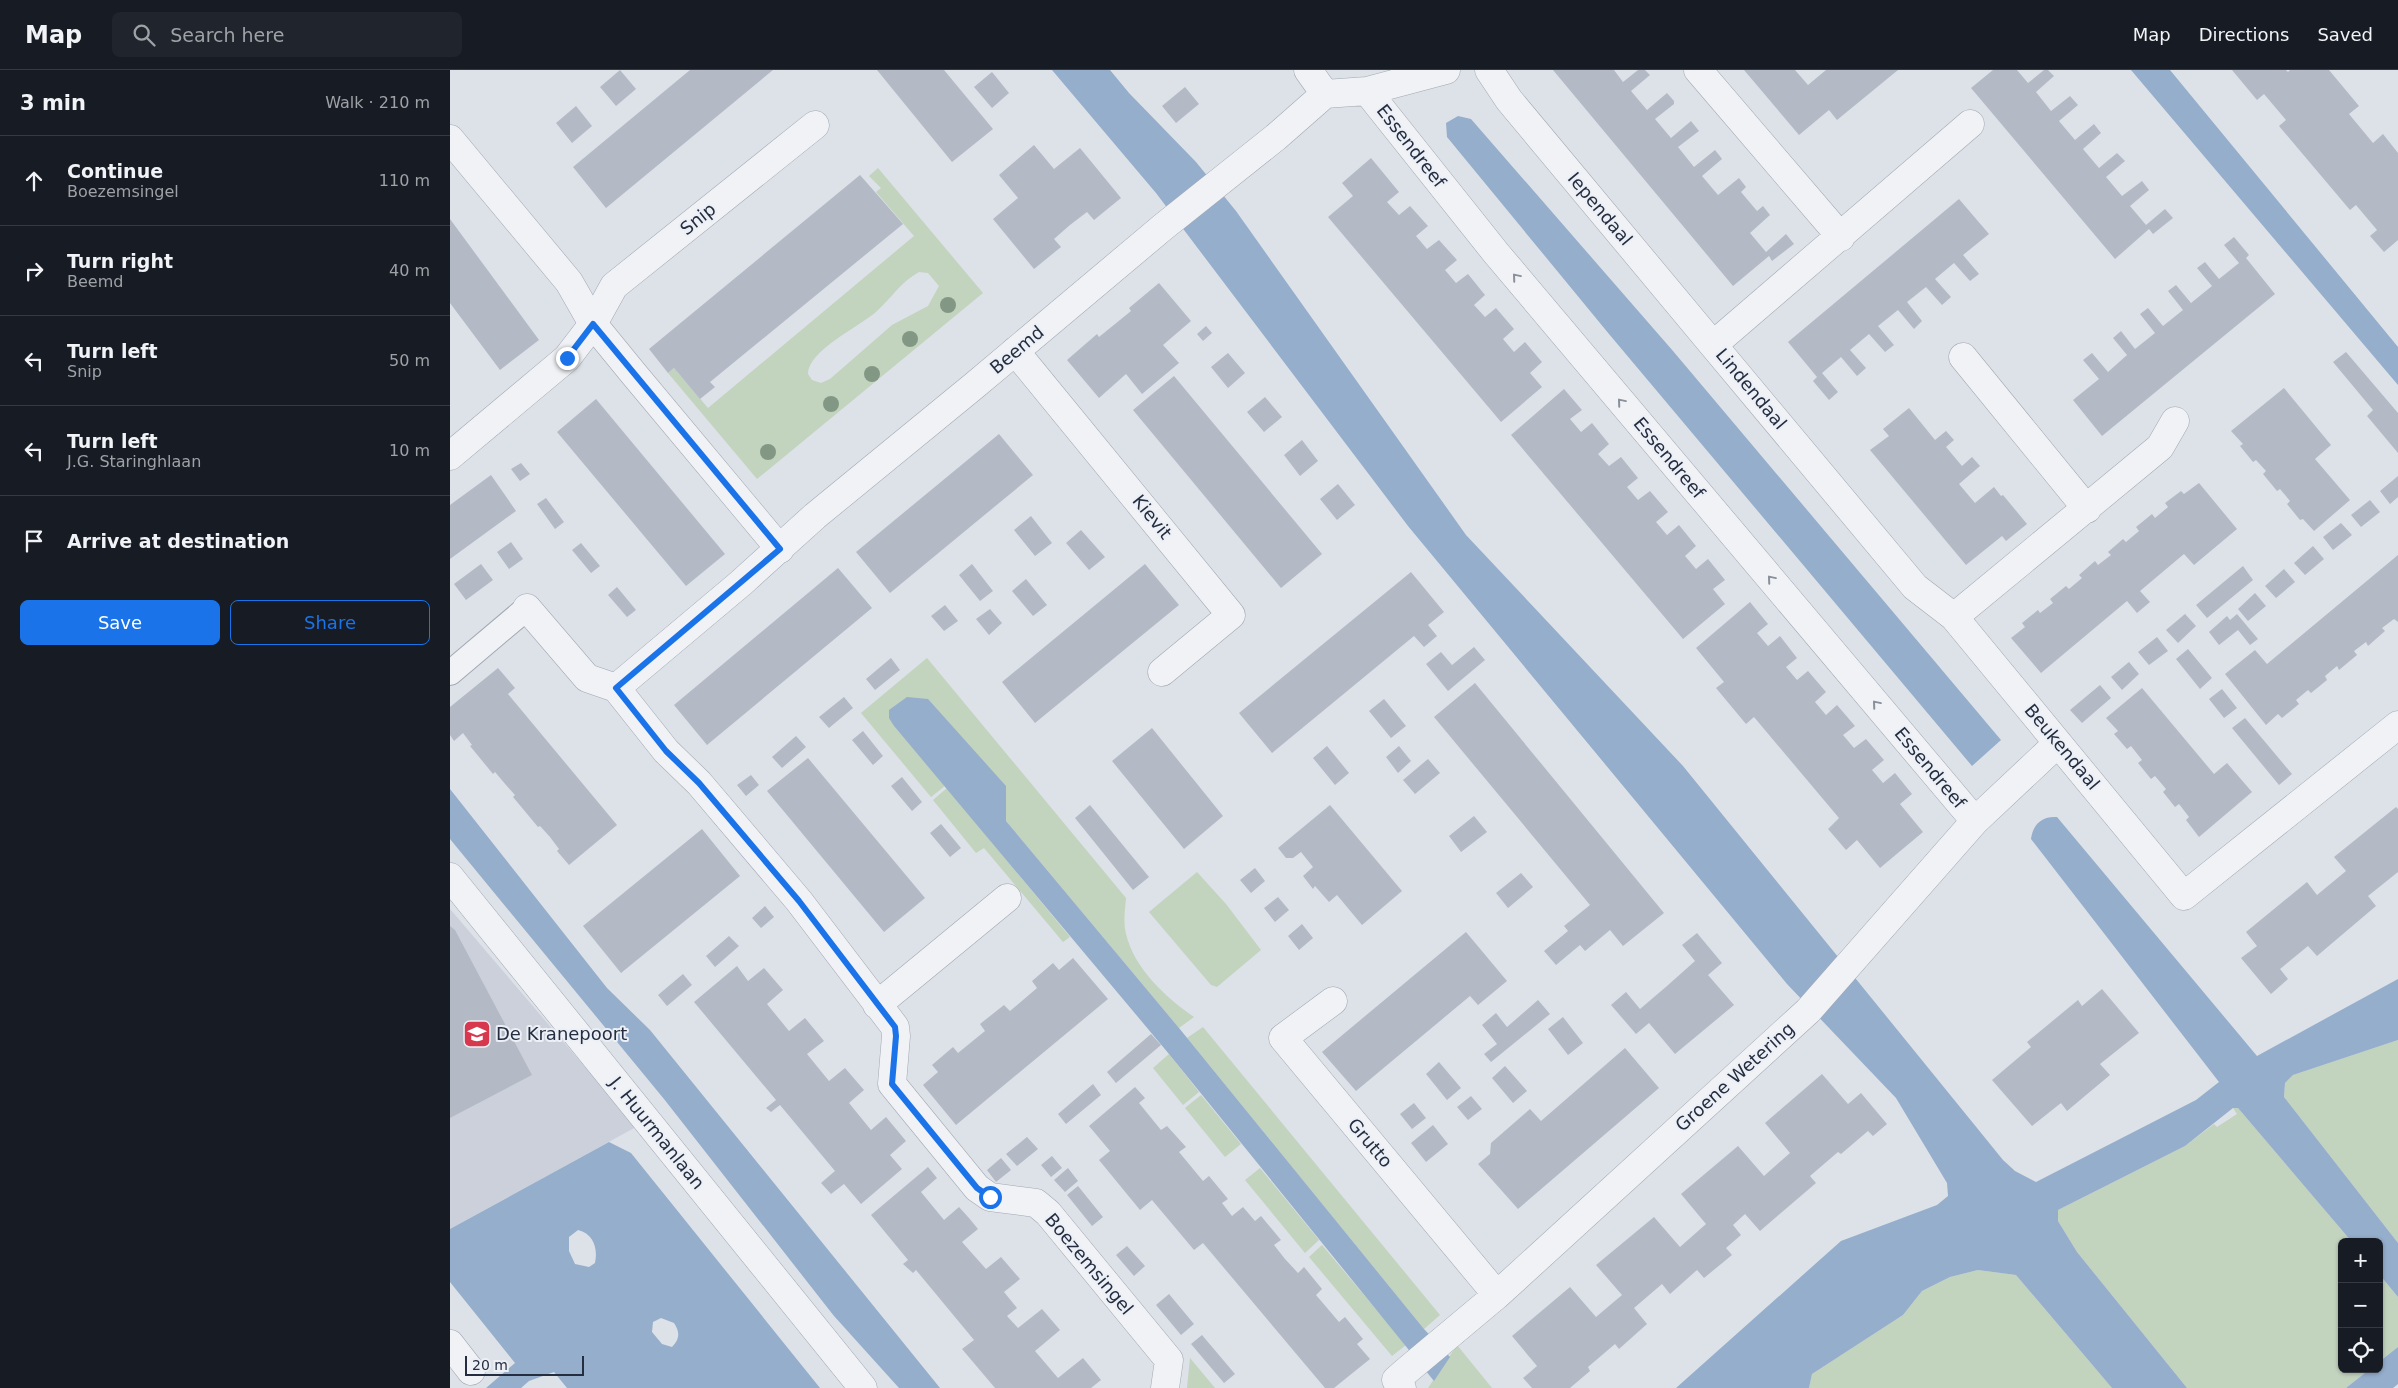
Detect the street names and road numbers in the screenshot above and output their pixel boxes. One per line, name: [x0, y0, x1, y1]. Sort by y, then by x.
street label: Essendreef: [1372, 100, 1451, 192]
street label: Iependaal: [1564, 168, 1637, 249]
street label: Snip: [676, 198, 720, 239]
street label: Beemd: [986, 321, 1048, 378]
street label: Lindendaal: [1712, 344, 1791, 433]
street label: Essendreef: [1629, 413, 1710, 503]
street label: Kievit: [1128, 490, 1176, 543]
street label: Beukendaal: [2020, 699, 2104, 794]
street label: Essendreef: [1890, 723, 1971, 813]
street label: Groene Wetering: [1671, 1018, 1798, 1135]
street label: J. Huurmanlaan: [605, 1071, 709, 1193]
street label: Grutto: [1344, 1114, 1397, 1172]
street label: Boezemsingel: [1041, 1209, 1138, 1319]

